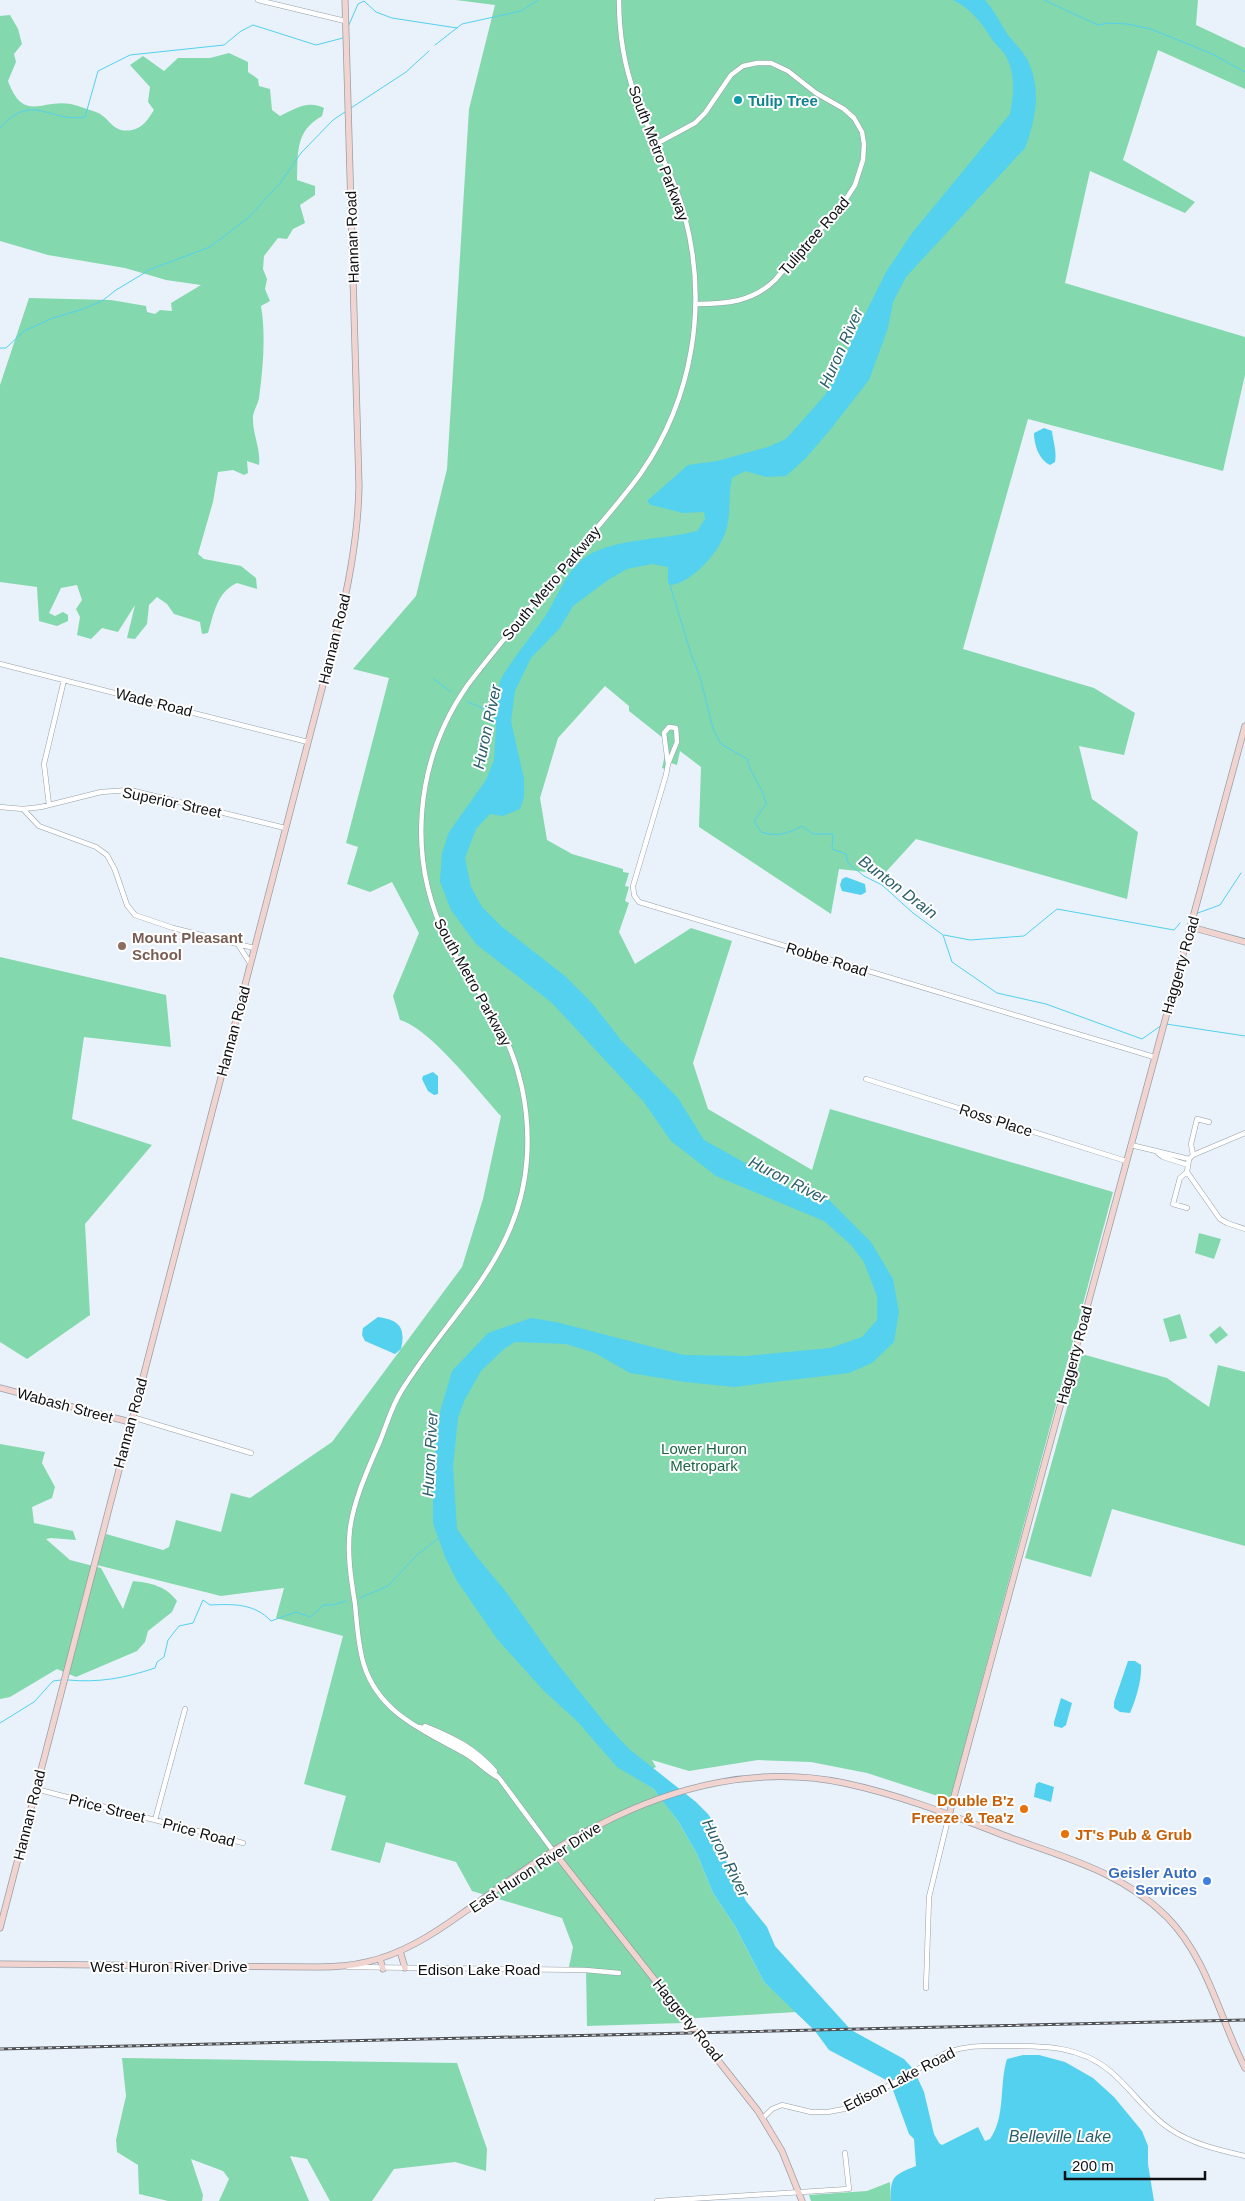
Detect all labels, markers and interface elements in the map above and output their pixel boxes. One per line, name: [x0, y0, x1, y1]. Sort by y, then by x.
street label: South Metro Parkway: [625, 83, 693, 223]
place label: Tulip Tree: [748, 92, 818, 109]
marker: Tulip Tree: [732, 94, 744, 106]
street label: Hannan Road: [342, 190, 362, 284]
street label: Tuliptree Road: [775, 194, 853, 278]
water label: Huron River: [816, 305, 866, 390]
street label: South Metro Parkway: [498, 522, 604, 643]
street label: Hannan Road: [315, 592, 353, 686]
water label: Huron River: [470, 683, 504, 771]
street label: Wade Road: [114, 684, 194, 720]
street label: Superior Street: [121, 783, 224, 821]
water label: Bunton Drain: [856, 852, 940, 922]
street label: Haggerty Road: [1158, 914, 1202, 1016]
street label: South Metro Parkway: [431, 915, 515, 1049]
place label: Mount Pleasant School: [132, 929, 243, 963]
street label: Robbe Road: [784, 939, 870, 979]
marker: Mount Pleasant School: [116, 940, 128, 952]
street label: Hannan Road: [213, 984, 253, 1078]
street label: Ross Place: [957, 1100, 1035, 1140]
water label: Huron River: [746, 1153, 830, 1207]
street label: Haggerty Road: [1053, 1304, 1095, 1406]
street label: Hannan Road: [110, 1376, 150, 1470]
street label: Wabash Street: [15, 1384, 116, 1426]
water label: Huron River: [419, 1410, 441, 1497]
park label: Lower Huron Metropark: [661, 1440, 747, 1474]
street label: Hannan Road: [10, 1768, 48, 1862]
street label: Price Street: [67, 1790, 148, 1826]
place label: Double B'z Freeze & Tea'z: [912, 1792, 1014, 1826]
marker: Double B'z Freeze & Tea'z: [1018, 1803, 1030, 1815]
street label: Price Road: [161, 1814, 237, 1850]
water label: Huron River: [699, 1816, 753, 1900]
street label: East Huron River Drive: [466, 1818, 604, 1916]
place label: JT's Pub & Grub: [1075, 1826, 1192, 1843]
marker: JT's Pub & Grub: [1059, 1828, 1071, 1840]
place label: Geisler Auto Services: [1108, 1864, 1197, 1898]
marker: Geisler Auto Services: [1201, 1875, 1213, 1887]
street label: West Huron River Drive: [90, 1958, 248, 1975]
street label: Edison Lake Road: [418, 1961, 540, 1978]
street label: Haggerty Road: [650, 1975, 726, 2065]
street label: Edison Lake Road: [841, 2044, 957, 2114]
water label: Belleville Lake: [1009, 2128, 1111, 2145]
scale bar: [1065, 2148, 1205, 2180]
text: 200 m: [1072, 2157, 1114, 2174]

